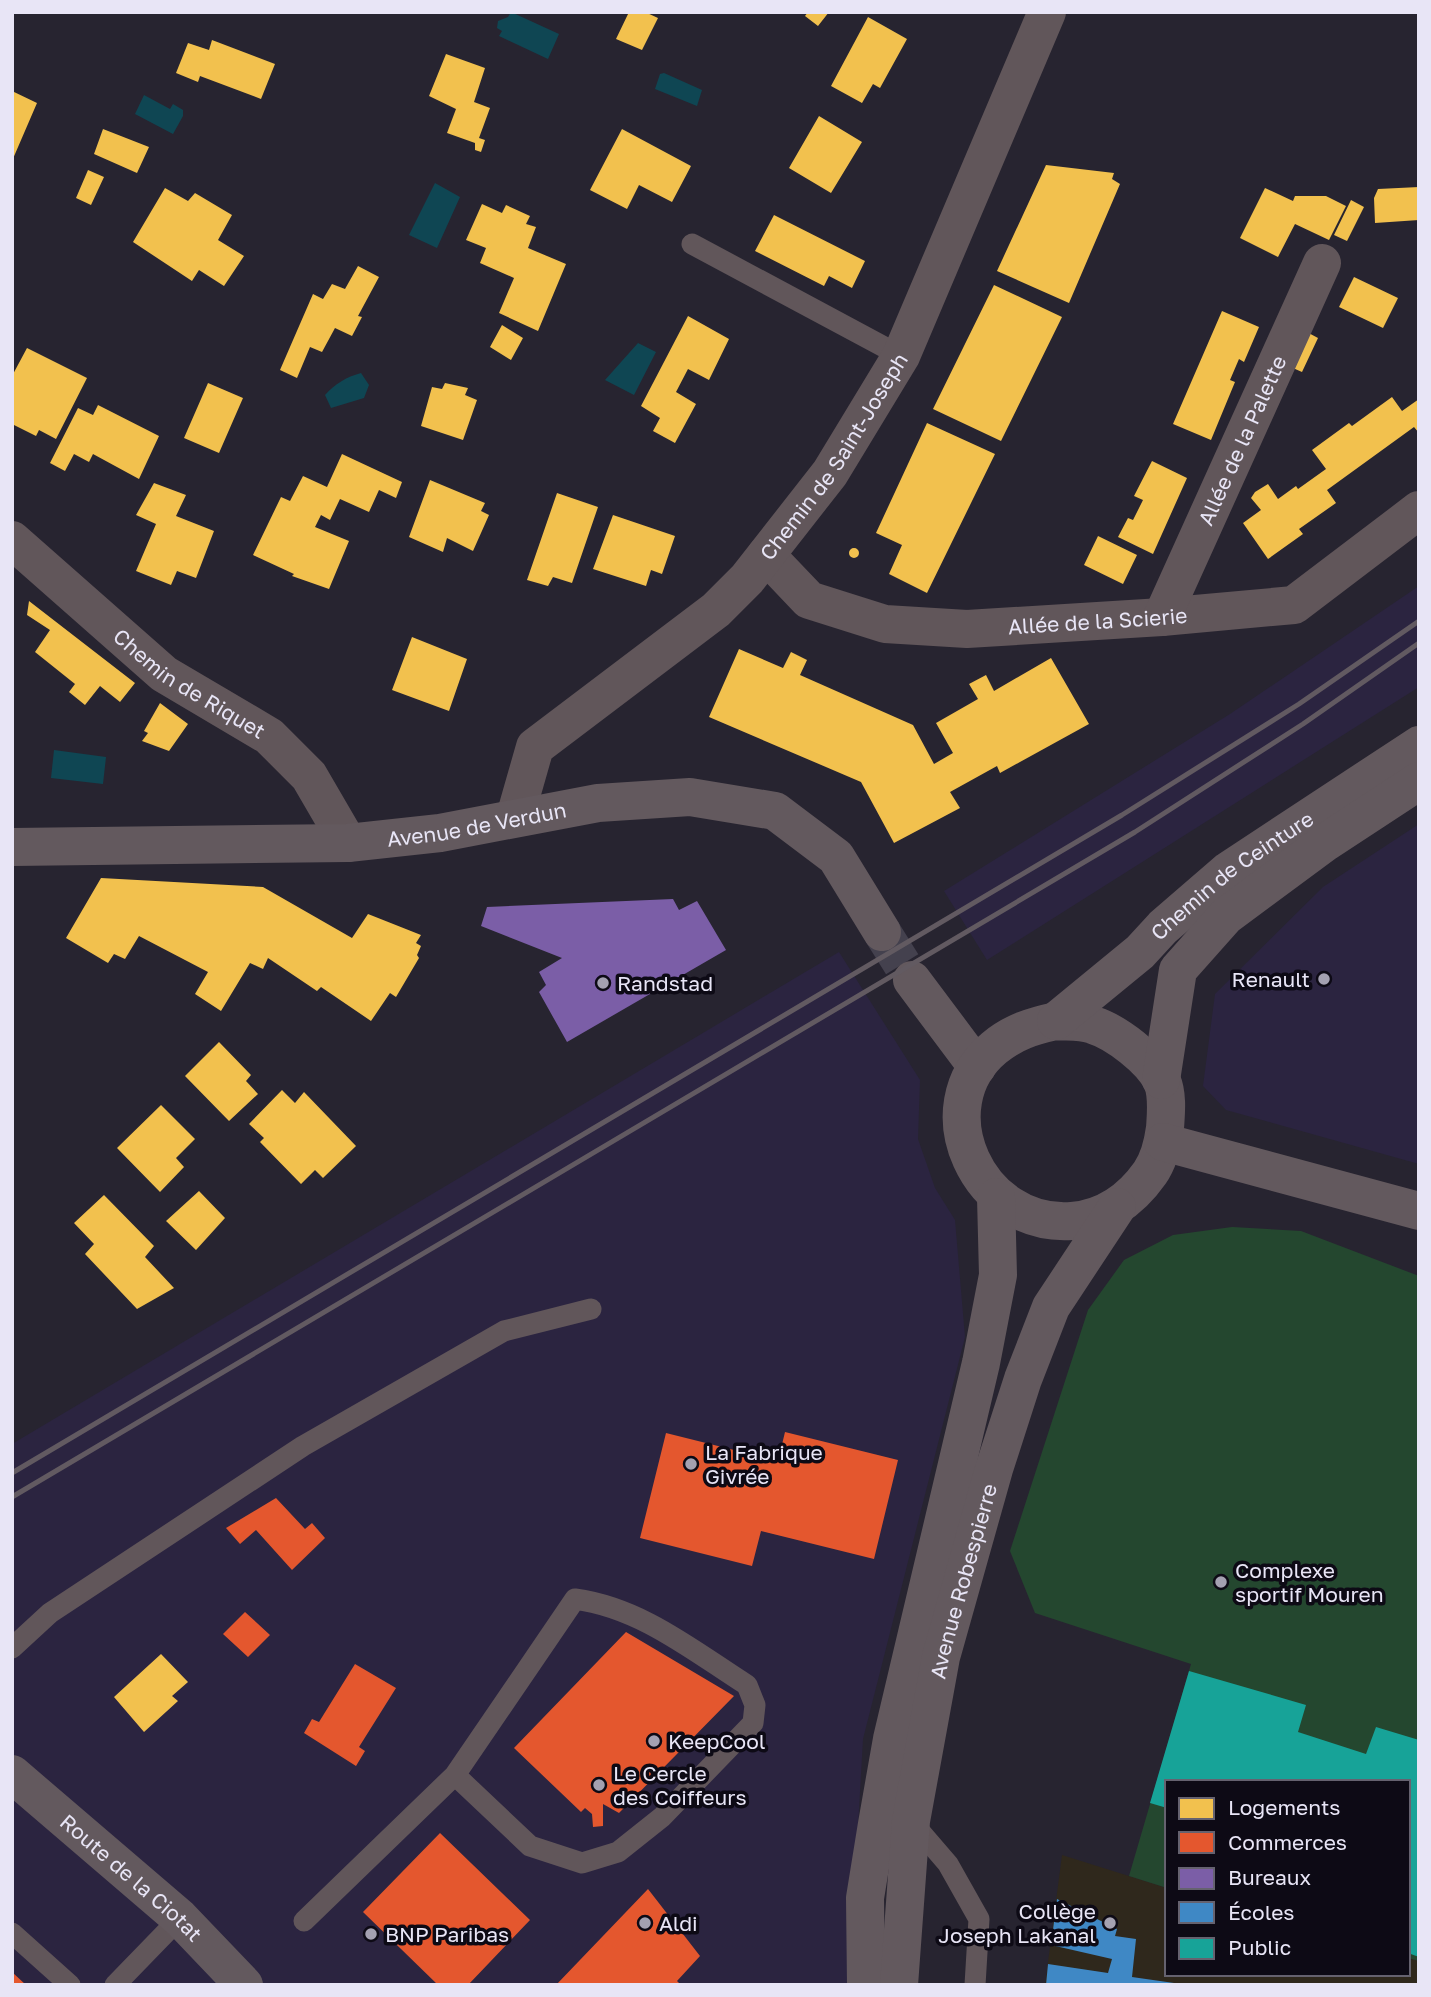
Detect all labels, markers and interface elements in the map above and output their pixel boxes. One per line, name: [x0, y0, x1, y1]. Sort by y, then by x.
street label: Chemin de Saint-Joseph: [754, 348, 913, 565]
street label: Allée de la Palette: [1192, 351, 1292, 529]
street label: Allée de la Scierie: [1007, 602, 1188, 639]
street label: Chemin de Riquet: [108, 623, 270, 744]
street label: Avenue de Verdun: [386, 796, 568, 852]
street label: Chemin de Ceinture: [1145, 805, 1318, 945]
place label: Renault: [1232, 966, 1310, 992]
place label: Randstad: [617, 970, 713, 996]
marker: Renault: [1316, 971, 1332, 987]
marker: Randstad: [595, 975, 611, 991]
place label: La Fabrique Givrée: [705, 1439, 823, 1489]
marker: La Fabrique Givrée: [683, 1456, 699, 1472]
street label: Avenue Robespierre: [924, 1481, 1002, 1681]
place label: Complexe sportif Mouren: [1235, 1557, 1384, 1607]
marker: Complexe sportif Mouren: [1213, 1574, 1229, 1590]
place label: KeepCool: [668, 1728, 766, 1754]
marker: KeepCool: [646, 1733, 662, 1749]
place label: Le Cercle des Coiffeurs: [613, 1760, 747, 1810]
marker: Le Cercle des Coiffeurs: [591, 1777, 607, 1793]
legend: [1165, 1780, 1410, 1976]
text: Logements: [1228, 1794, 1340, 1820]
street label: Route de la Ciotat: [55, 1808, 208, 1946]
text: Commerces: [1228, 1829, 1347, 1855]
text: Bureaux: [1228, 1864, 1312, 1890]
place label: Collège Joseph Lakanal: [938, 1898, 1096, 1948]
text: Écoles: [1228, 1899, 1294, 1925]
place label: Aldi: [659, 1910, 698, 1936]
marker: Aldi: [637, 1915, 653, 1931]
marker: Collège Joseph Lakanal: [1102, 1915, 1118, 1931]
place label: BNP Paribas: [385, 1921, 509, 1947]
marker: BNP Paribas: [363, 1926, 379, 1942]
text: Public: [1228, 1934, 1291, 1960]

